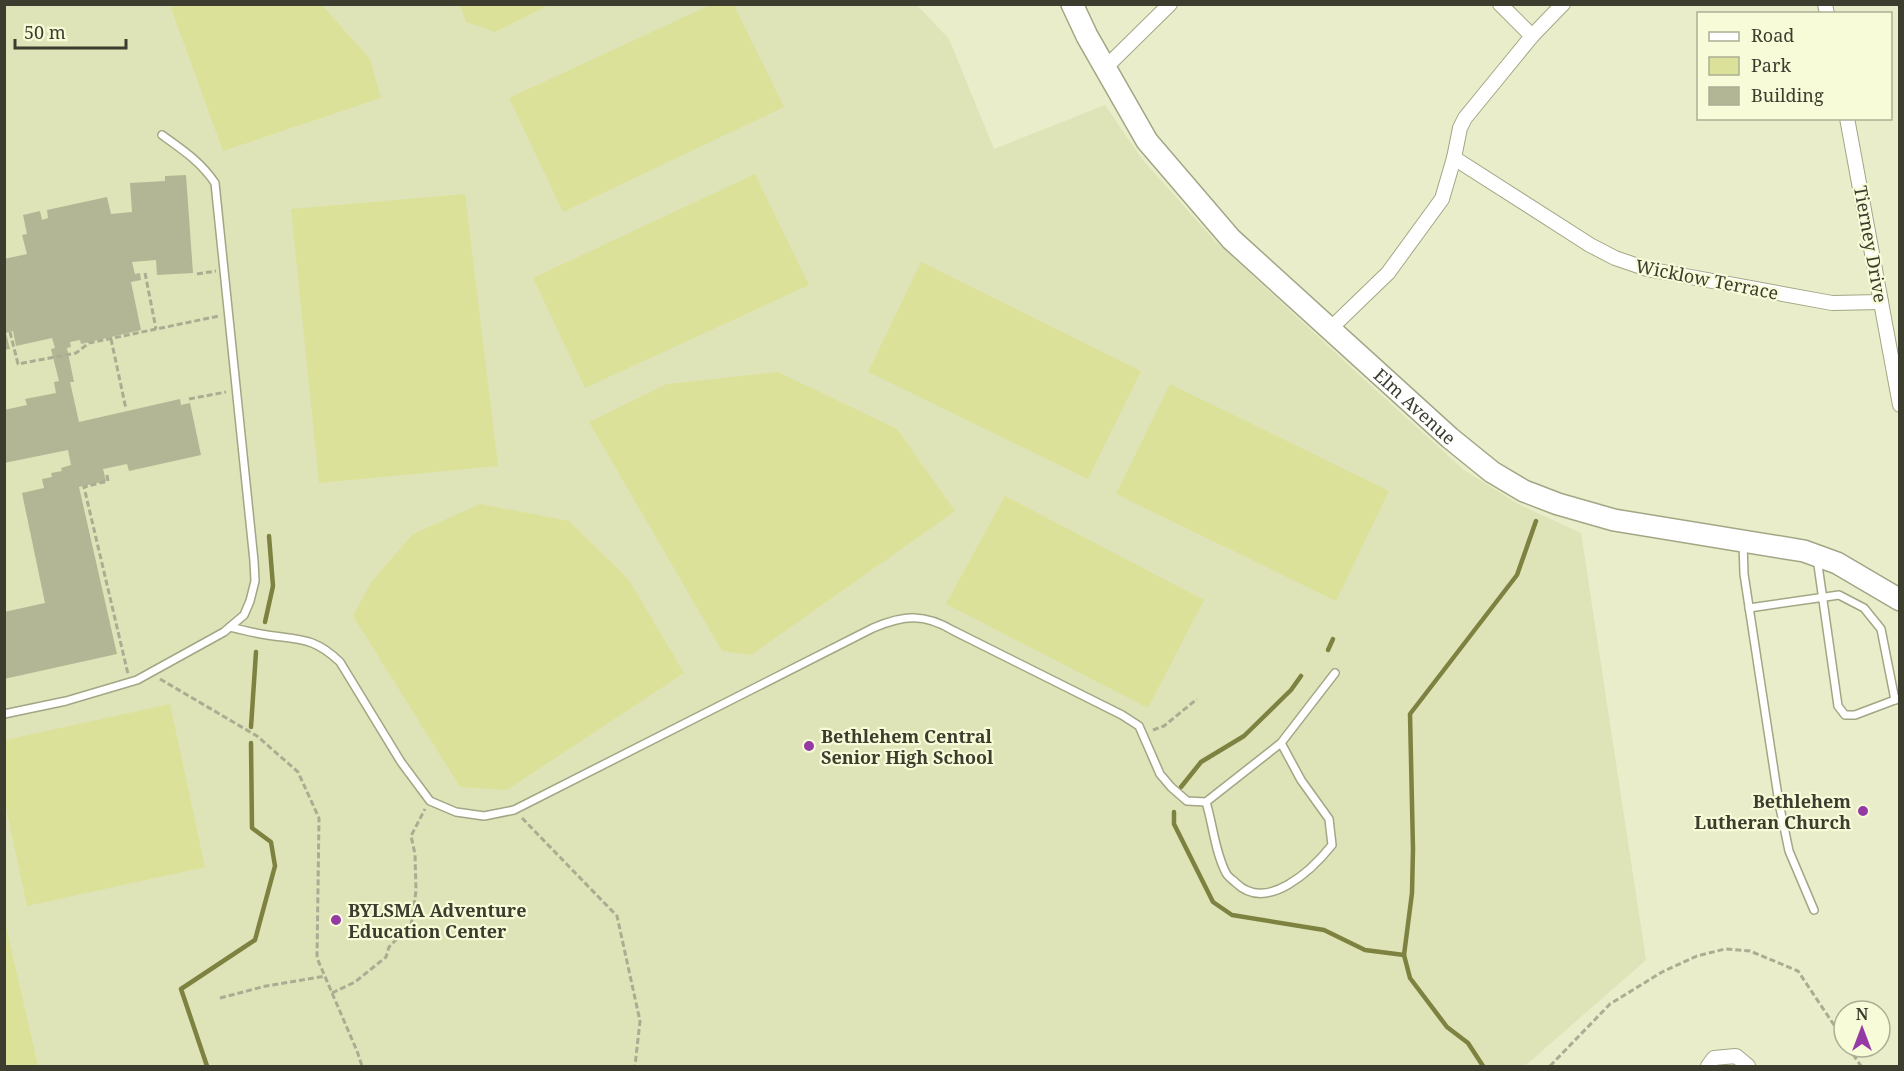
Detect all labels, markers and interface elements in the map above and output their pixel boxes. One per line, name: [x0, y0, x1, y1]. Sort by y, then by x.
scale bar: [15, 12, 126, 50]
legend: [1697, 12, 1892, 120]
text: 50 m: [24, 20, 66, 44]
text: Road: [1751, 23, 1794, 47]
text: Park: [1751, 53, 1791, 77]
text: Building: [1751, 83, 1824, 107]
street label: Tierney Drive: [1849, 184, 1893, 304]
street label: Wicklow Terrace: [1633, 253, 1781, 305]
street label: Elm Avenue: [1369, 363, 1461, 450]
place label: Bethlehem Central Senior High School: [821, 724, 994, 769]
marker: Bethlehem Central Senior High School: [802, 739, 816, 753]
place label: Bethlehem Lutheran Church: [1694, 789, 1851, 834]
marker: Bethlehem Lutheran Church: [1856, 804, 1870, 818]
place label: BYLSMA Adventure Education Center: [348, 898, 527, 943]
marker: BYLSMA Adventure Education Center: [329, 913, 343, 927]
north arrow: [1832, 999, 1892, 1059]
text: N: [1856, 1003, 1869, 1025]

